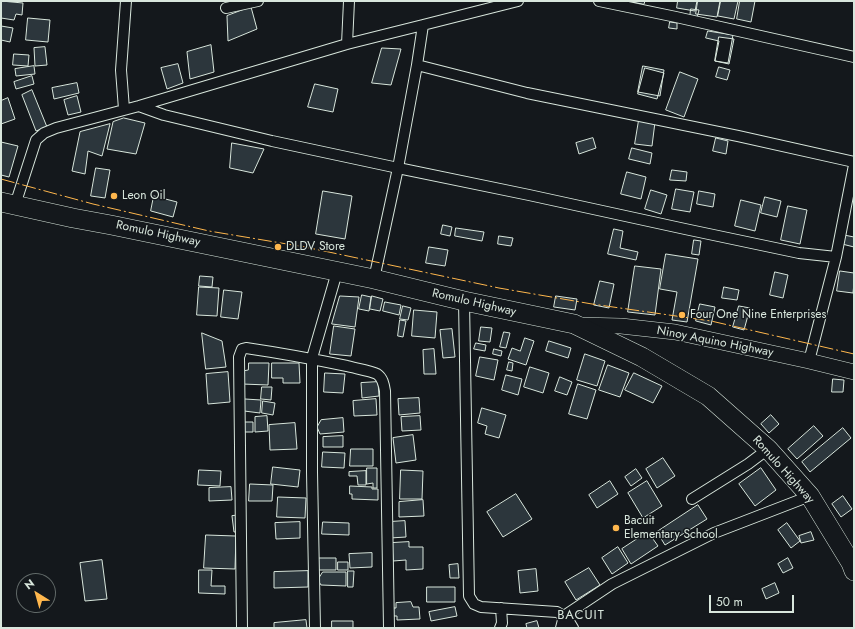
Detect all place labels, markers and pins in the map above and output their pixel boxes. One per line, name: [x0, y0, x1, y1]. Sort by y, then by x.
place label: Leon Oil: [122, 189, 165, 203]
marker: Leon Oil: [109, 191, 119, 201]
place label: DLDV Store: [286, 240, 345, 254]
marker: DLDV Store: [273, 242, 283, 252]
place label: Four One Nine Enterprises: [690, 308, 826, 322]
marker: Four One Nine Enterprises: [677, 310, 687, 320]
place label: Bacuit Elementary School: [624, 514, 718, 542]
marker: Bacuit Elementary School: [611, 523, 621, 533]

